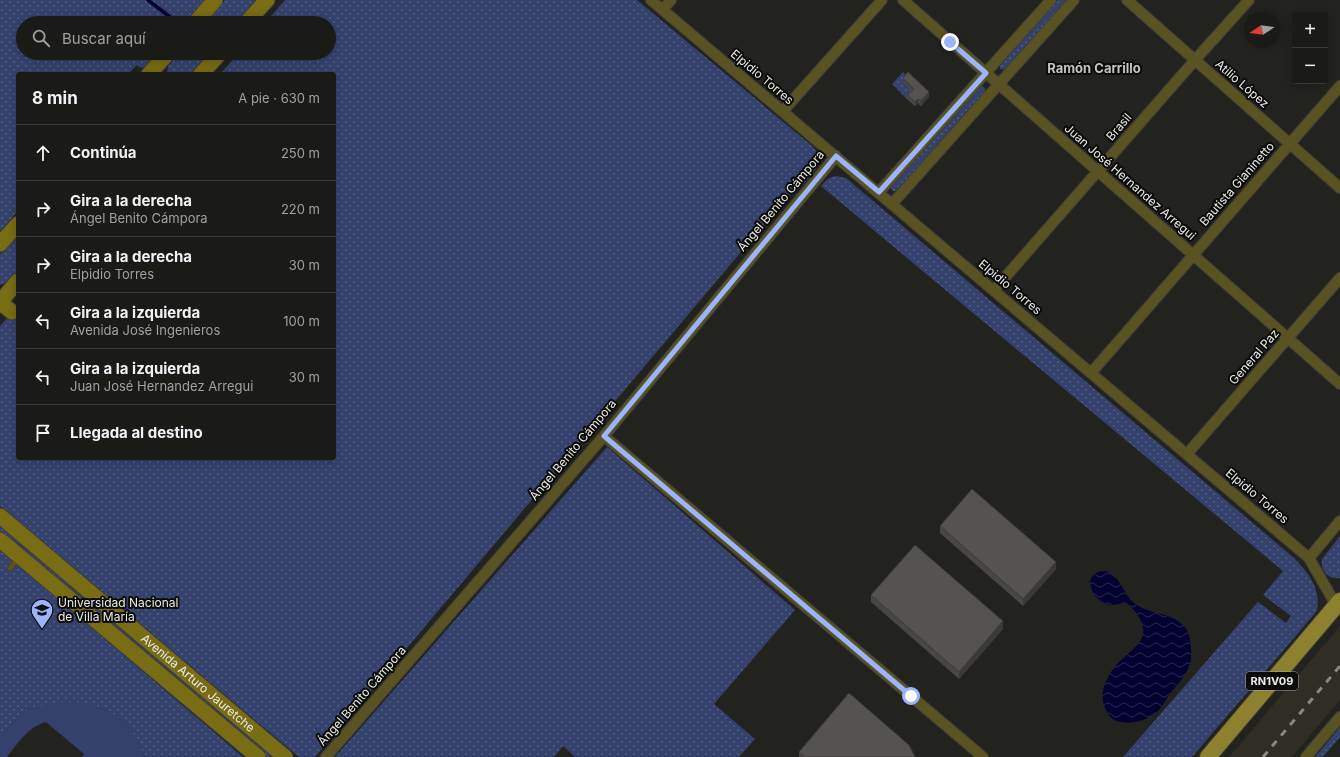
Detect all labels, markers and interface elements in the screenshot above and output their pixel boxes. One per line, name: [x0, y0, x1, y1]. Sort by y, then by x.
north arrow: [1244, 12, 1280, 48]
map controls: [1292, 12, 1328, 84]
button: +: [1292, 12, 1328, 48]
search box: [16, 16, 336, 60]
icon: search: [30, 27, 52, 49]
text: Buscar aquí: [62, 29, 146, 48]
route end: [941, 33, 959, 51]
street label: Elpidio Torres: [728, 46, 797, 107]
button: −: [1292, 48, 1328, 84]
street label: Atilio López: [1212, 56, 1272, 111]
district label: Ramón Carrillo: [1047, 60, 1141, 76]
text: 8 min: [32, 88, 78, 108]
text: A pie · 630 m: [238, 90, 320, 106]
street label: Brasil: [1103, 110, 1135, 143]
street label: Juan José Hernandez Arregui: [1062, 120, 1199, 243]
street label: Bautista Gianinetto: [1196, 139, 1277, 229]
icon: ahead: [32, 142, 54, 164]
text: Continúa: [70, 143, 137, 162]
text: 250 m: [281, 145, 320, 161]
street label: Ángel Benito Cámpora: [734, 147, 827, 254]
text: Gira a la derecha: [70, 191, 192, 210]
icon: right: [32, 198, 54, 220]
text: 220 m: [281, 201, 320, 217]
text: Ángel Benito Cámpora: [70, 210, 208, 226]
text: Gira a la derecha: [70, 247, 192, 266]
icon: right: [32, 254, 54, 276]
street label: Elpidio Torres: [976, 256, 1045, 317]
text: 30 m: [289, 257, 320, 273]
text: Elpidio Torres: [70, 266, 154, 282]
text: Gira a la izquierda: [70, 303, 200, 322]
icon: left: [32, 310, 54, 332]
text: 100 m: [283, 313, 320, 329]
text: Avenida José Ingenieros: [70, 322, 220, 338]
street label: General Paz: [1225, 326, 1282, 387]
text: Gira a la izquierda: [70, 359, 200, 378]
icon: left: [32, 366, 54, 388]
text: 30 m: [289, 369, 320, 385]
text: Juan José Hernandez Arregui: [70, 378, 253, 394]
street label: Ángel Benito Cámpora: [526, 396, 619, 503]
icon: arrive: [32, 422, 54, 444]
text: Llegada al destino: [70, 423, 203, 442]
street label: Elpidio Torres: [1223, 465, 1292, 526]
place label: Universidad Nacional de Villa María: [58, 595, 178, 624]
school or university icon: Universidad Nacional de Villa María: [29, 597, 55, 630]
street label: Avenida Arturo Jauretche: [138, 631, 258, 735]
street label: Ángel Benito Cámpora: [314, 643, 409, 749]
road number: RN1V09: [1246, 672, 1298, 690]
route start: [902, 687, 920, 705]

